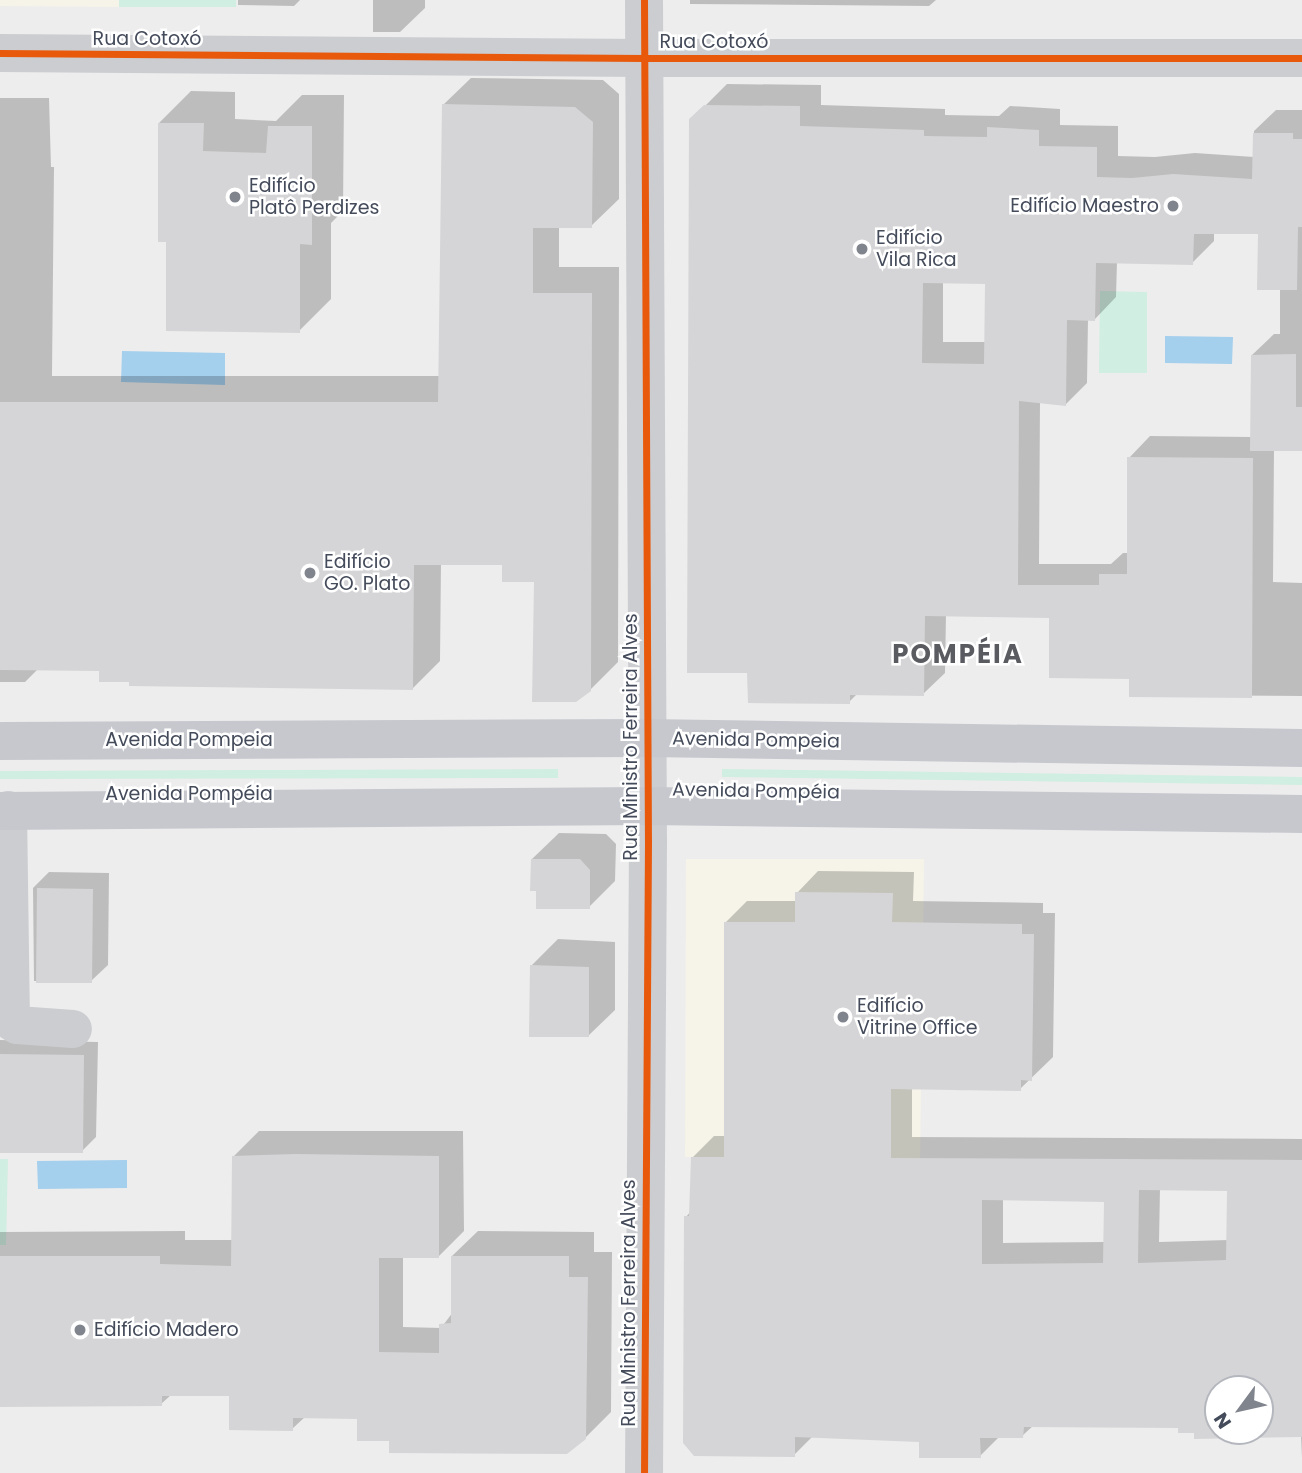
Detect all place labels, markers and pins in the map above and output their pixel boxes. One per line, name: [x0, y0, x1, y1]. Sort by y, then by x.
place label: Edifício Platô Perdizes: [249, 175, 379, 219]
marker: Edifício Platô Perdizes: [227, 189, 243, 205]
place label: Edifício Maestro: [1010, 195, 1159, 217]
marker: Edifício Maestro: [1165, 198, 1181, 214]
place label: Edifício Vila Rica: [876, 227, 957, 271]
marker: Edifício Vila Rica: [854, 241, 870, 257]
place label: Edifício GO. Plato: [324, 551, 410, 595]
marker: Edifício GO. Plato: [302, 565, 318, 581]
place label: Edifício Vitrine Office: [857, 995, 978, 1039]
marker: Edifício Vitrine Office: [835, 1009, 851, 1025]
place label: Edifício Madero: [94, 1319, 239, 1341]
marker: Edifício Madero: [72, 1322, 88, 1338]

